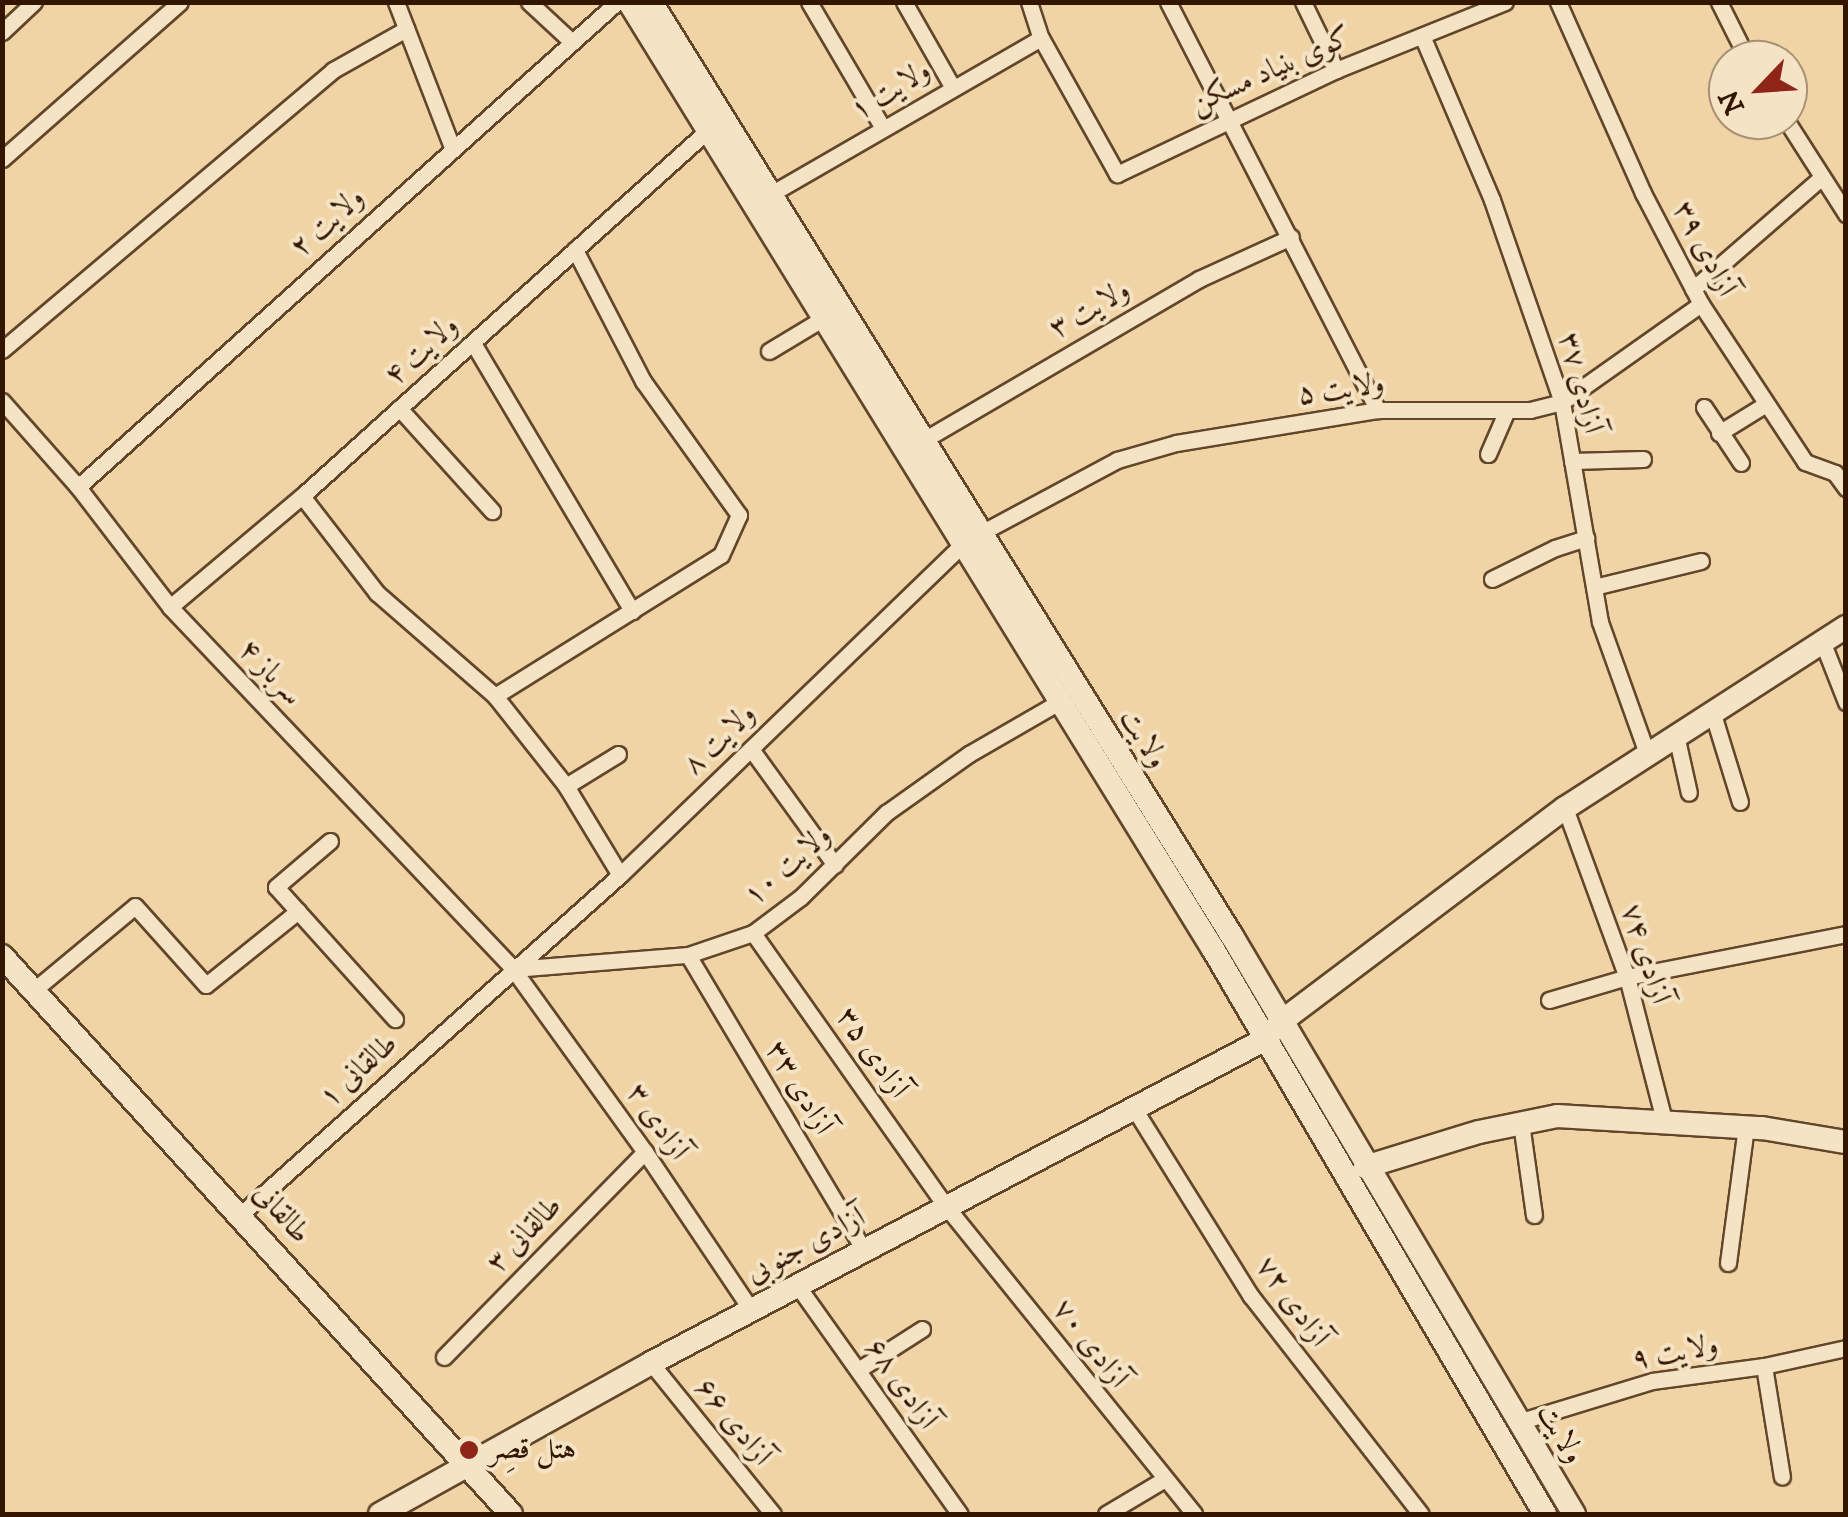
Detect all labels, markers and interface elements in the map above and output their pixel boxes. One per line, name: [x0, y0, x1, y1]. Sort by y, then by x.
street label: کوی بنیاد مسکن: [1185, 19, 1357, 123]
north arrow: [1708, 40, 1808, 140]
street label: ولایت ۱: [844, 53, 938, 129]
text: N: [1711, 84, 1753, 120]
street label: ولایت ۲: [284, 180, 372, 266]
street label: آزادی ۳۹: [1664, 195, 1744, 303]
street label: ولایت ۳: [1043, 273, 1137, 347]
street label: ولایت ۴: [378, 308, 466, 394]
street label: آزادی ۳۷: [1549, 329, 1611, 437]
street label: ولایت ۵: [1295, 366, 1387, 414]
street label: سرباز ۴: [230, 632, 310, 714]
street label: ولایت ۸: [676, 697, 764, 783]
street label: ولایت: [1111, 703, 1175, 775]
street label: ولایت ۱۰: [737, 818, 839, 914]
street label: آزادی ۷۴: [1612, 899, 1678, 1009]
street label: آزادی ۳۵: [828, 1001, 916, 1105]
street label: طالقانی ۱: [312, 1026, 406, 1116]
street label: آزادی ۳۳: [757, 1035, 841, 1141]
street label: آزادی ۳: [618, 1077, 696, 1167]
street label: طالقانی: [244, 1176, 318, 1252]
street label: طالقانی ۳: [480, 1189, 570, 1281]
street label: آزادی جنوبی: [740, 1200, 872, 1292]
street label: آزادی ۷۲: [1247, 1250, 1337, 1354]
street label: آزادی ۷۰: [1044, 1292, 1136, 1396]
street label: ولایت ۹: [1629, 1328, 1721, 1378]
street label: آزادی ۶۸: [857, 1332, 945, 1436]
street label: آزادی ۶۶: [687, 1371, 779, 1473]
street label: ولایت: [1528, 1398, 1592, 1470]
place label: هتل قصِر: [489, 1432, 576, 1468]
marker: هتل قصِر: [458, 1439, 480, 1461]

